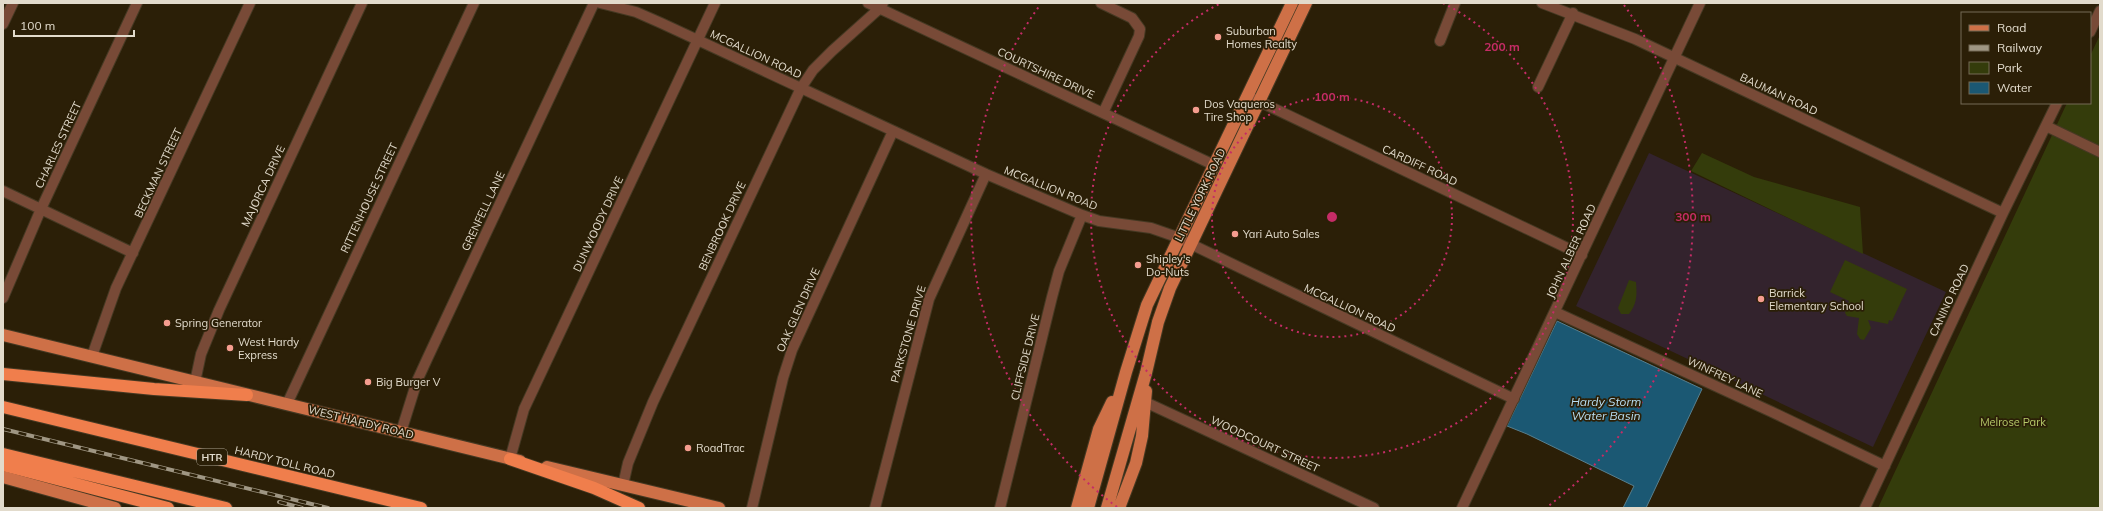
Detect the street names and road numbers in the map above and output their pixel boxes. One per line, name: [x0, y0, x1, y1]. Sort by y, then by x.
street label: MCGALLION ROAD: [708, 27, 804, 81]
street label: COURTSHIRE DRIVE: [995, 44, 1097, 102]
street label: BAUMAN ROAD: [1738, 70, 1820, 118]
street label: CHARLES STREET: [32, 99, 84, 191]
street label: BECKMAN STREET: [131, 126, 185, 220]
street label: RITTENHOUSE STREET: [337, 140, 401, 255]
street label: CARDIFF ROAD: [1380, 141, 1460, 189]
street label: MAJORCA DRIVE: [238, 143, 288, 229]
street label: LITTLE YORK ROAD: [1171, 146, 1229, 244]
street label: MCGALLION ROAD: [1002, 163, 1100, 213]
street label: GRENFELL LANE: [458, 169, 508, 253]
street label: DUNWOODY DRIVE: [570, 174, 626, 274]
street label: BENBROOK DRIVE: [695, 179, 749, 273]
street label: JOHN ALBER ROAD: [1543, 202, 1599, 300]
street label: CANINO ROAD: [1926, 262, 1972, 338]
street label: OAK GLEN DRIVE: [773, 266, 823, 354]
street label: MCGALLION ROAD: [1302, 281, 1398, 335]
street label: PARKSTONE DRIVE: [887, 284, 929, 384]
street label: CLIFFSIDE DRIVE: [1007, 312, 1043, 402]
street label: WINFREY LANE: [1685, 353, 1765, 401]
street label: WEST HARDY ROAD: [307, 402, 415, 442]
street label: WOODCOURT STREET: [1208, 413, 1322, 476]
street label: HARDY TOLL ROAD: [233, 443, 337, 481]
road number: HTR: [197, 449, 227, 465]

